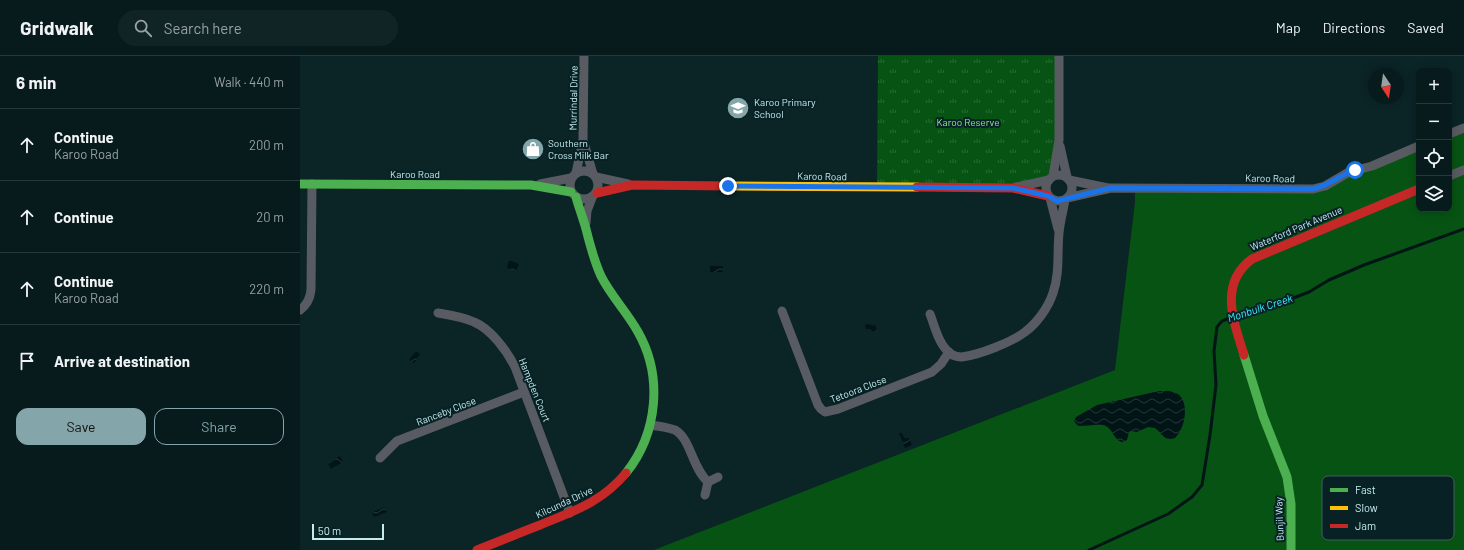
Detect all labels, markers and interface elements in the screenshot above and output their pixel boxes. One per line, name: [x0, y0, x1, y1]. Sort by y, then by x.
search box: [118, 10, 398, 46]
text: Gridwalk: [20, 16, 94, 39]
icon: search: [132, 17, 154, 39]
text: Search here: [164, 19, 242, 37]
text: Map: [1276, 19, 1301, 36]
text: Directions: [1323, 19, 1385, 36]
text: Saved: [1407, 19, 1444, 36]
street label: Murrindal Drive: [566, 65, 580, 131]
north arrow: [1368, 68, 1404, 104]
map controls: [1416, 68, 1452, 212]
button: +: [1416, 68, 1452, 104]
text: 6 min: [16, 72, 56, 92]
text: Walk · 440 m: [214, 74, 284, 90]
school or university icon: Karoo Primary School: [725, 95, 751, 121]
place label: Karoo Primary School: [754, 96, 816, 120]
button: −: [1416, 104, 1452, 140]
park label: Karoo Reserve: [936, 116, 1000, 128]
text: Continue: [54, 128, 114, 146]
icon: ahead: [16, 134, 38, 156]
shop icon: Southern Cross Milk Bar: [520, 136, 546, 162]
text: 200 m: [249, 137, 284, 153]
place label: Southern Cross Milk Bar: [548, 137, 609, 161]
button: locate: [1416, 140, 1452, 176]
text: Karoo Road: [54, 146, 119, 162]
route start: [1346, 161, 1364, 179]
street label: Karoo Road: [390, 168, 440, 180]
street label: Karoo Road: [797, 170, 847, 182]
street label: Karoo Road: [1245, 172, 1295, 184]
button: layers: [1416, 176, 1452, 212]
route end: [719, 177, 737, 195]
street label: Waterford Park Avenue: [1248, 203, 1344, 253]
icon: ahead: [16, 206, 38, 228]
text: Continue: [54, 208, 114, 226]
text: 20 m: [256, 209, 284, 225]
text: Continue: [54, 272, 114, 290]
icon: ahead: [16, 278, 38, 300]
text: 220 m: [249, 281, 284, 297]
text: Karoo Road: [54, 290, 119, 306]
water label: Monbulk Creek: [1226, 291, 1295, 324]
icon: arrive: [16, 350, 38, 372]
text: Arrive at destination: [54, 352, 190, 370]
street label: Hampden Court: [517, 356, 553, 424]
street label: Tetoora Close: [828, 373, 888, 405]
street label: Ranceby Close: [414, 394, 478, 428]
button: Save: [16, 408, 146, 445]
button: Share: [154, 408, 284, 445]
legend: [1322, 476, 1454, 540]
text: Fast: [1355, 483, 1376, 496]
street label: Kilcunda Drive: [534, 484, 594, 520]
street label: Bunjil Way: [1272, 496, 1286, 541]
text: Slow: [1355, 501, 1378, 514]
text: Jam: [1355, 519, 1376, 532]
scale bar: [312, 522, 384, 541]
text: 50 m: [318, 524, 341, 537]

